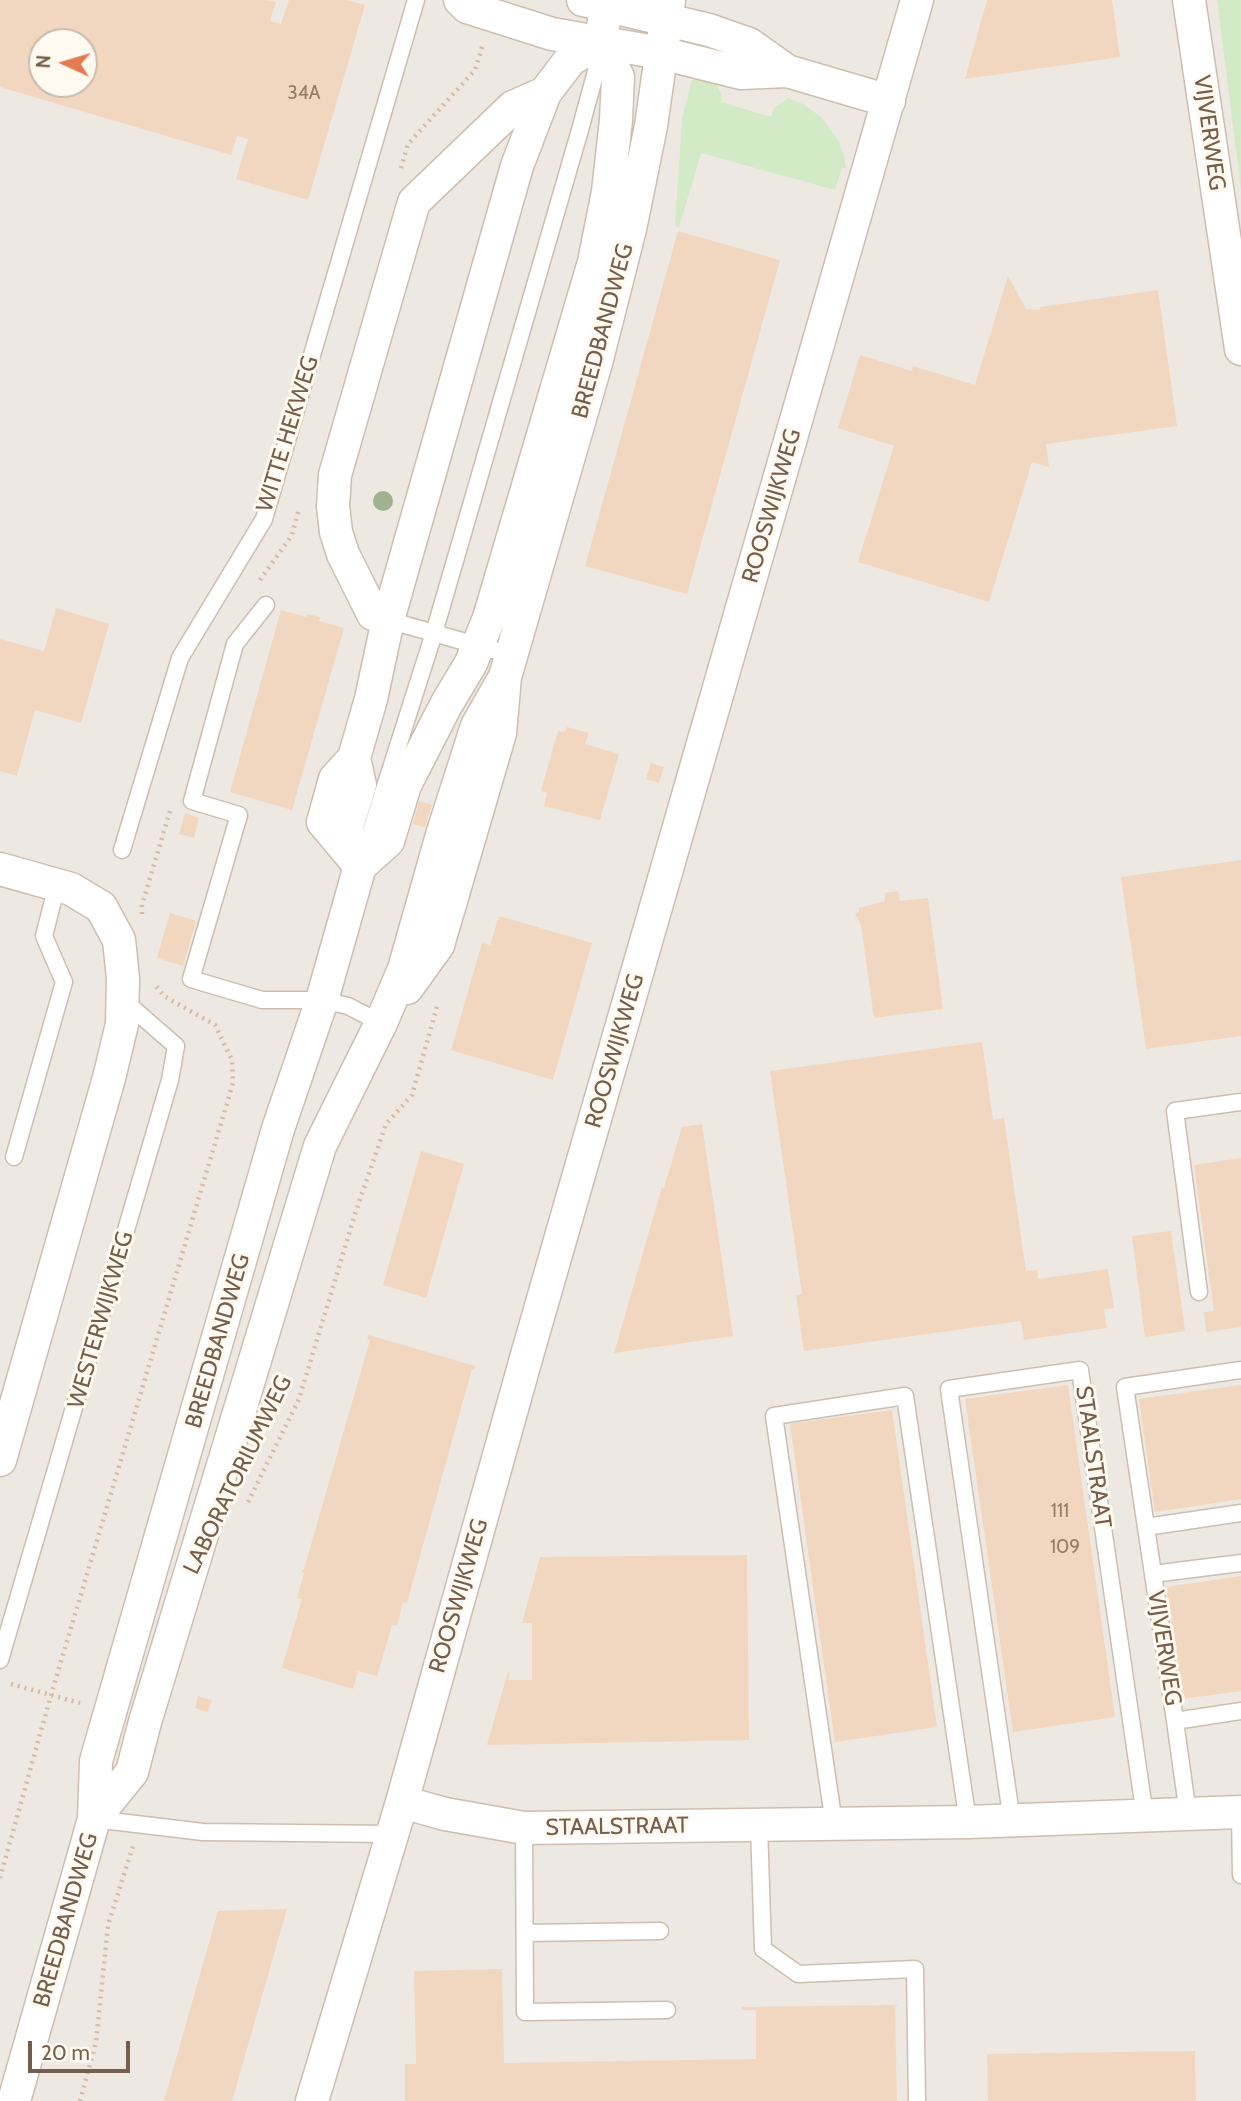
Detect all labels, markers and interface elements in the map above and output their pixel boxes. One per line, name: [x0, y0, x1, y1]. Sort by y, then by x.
north arrow: [28, 28, 98, 98]
text: N: [32, 54, 55, 69]
street label: VIJVERWEG: [1187, 74, 1231, 192]
house number: 34A: [288, 82, 320, 104]
street label: BREEDBANDWEG: [566, 240, 640, 422]
street label: WITTE HEKWEG: [251, 353, 325, 515]
street label: ROOSWIJKWEG: [737, 426, 807, 586]
street label: ROOSWIJKWEG: [580, 971, 650, 1131]
street label: WESTERWIJKWEG: [63, 1228, 139, 1412]
street label: BREEDBANDWEG: [180, 1251, 256, 1431]
street label: LABORATORIUMWEG: [178, 1371, 298, 1579]
street label: STAALSTRAAT: [1069, 1384, 1117, 1530]
house number: 111: [1051, 1500, 1069, 1522]
street label: ROOSWIJKWEG: [424, 1516, 494, 1676]
house number: 109: [1050, 1536, 1080, 1558]
street label: VIJVERWEG: [1141, 1589, 1187, 1707]
street label: STAALSTRAAT: [545, 1812, 689, 1842]
street label: BREEDBANDWEG: [28, 1830, 104, 2010]
scale bar: [32, 2028, 133, 2072]
text: 20 m: [41, 2040, 90, 2065]

